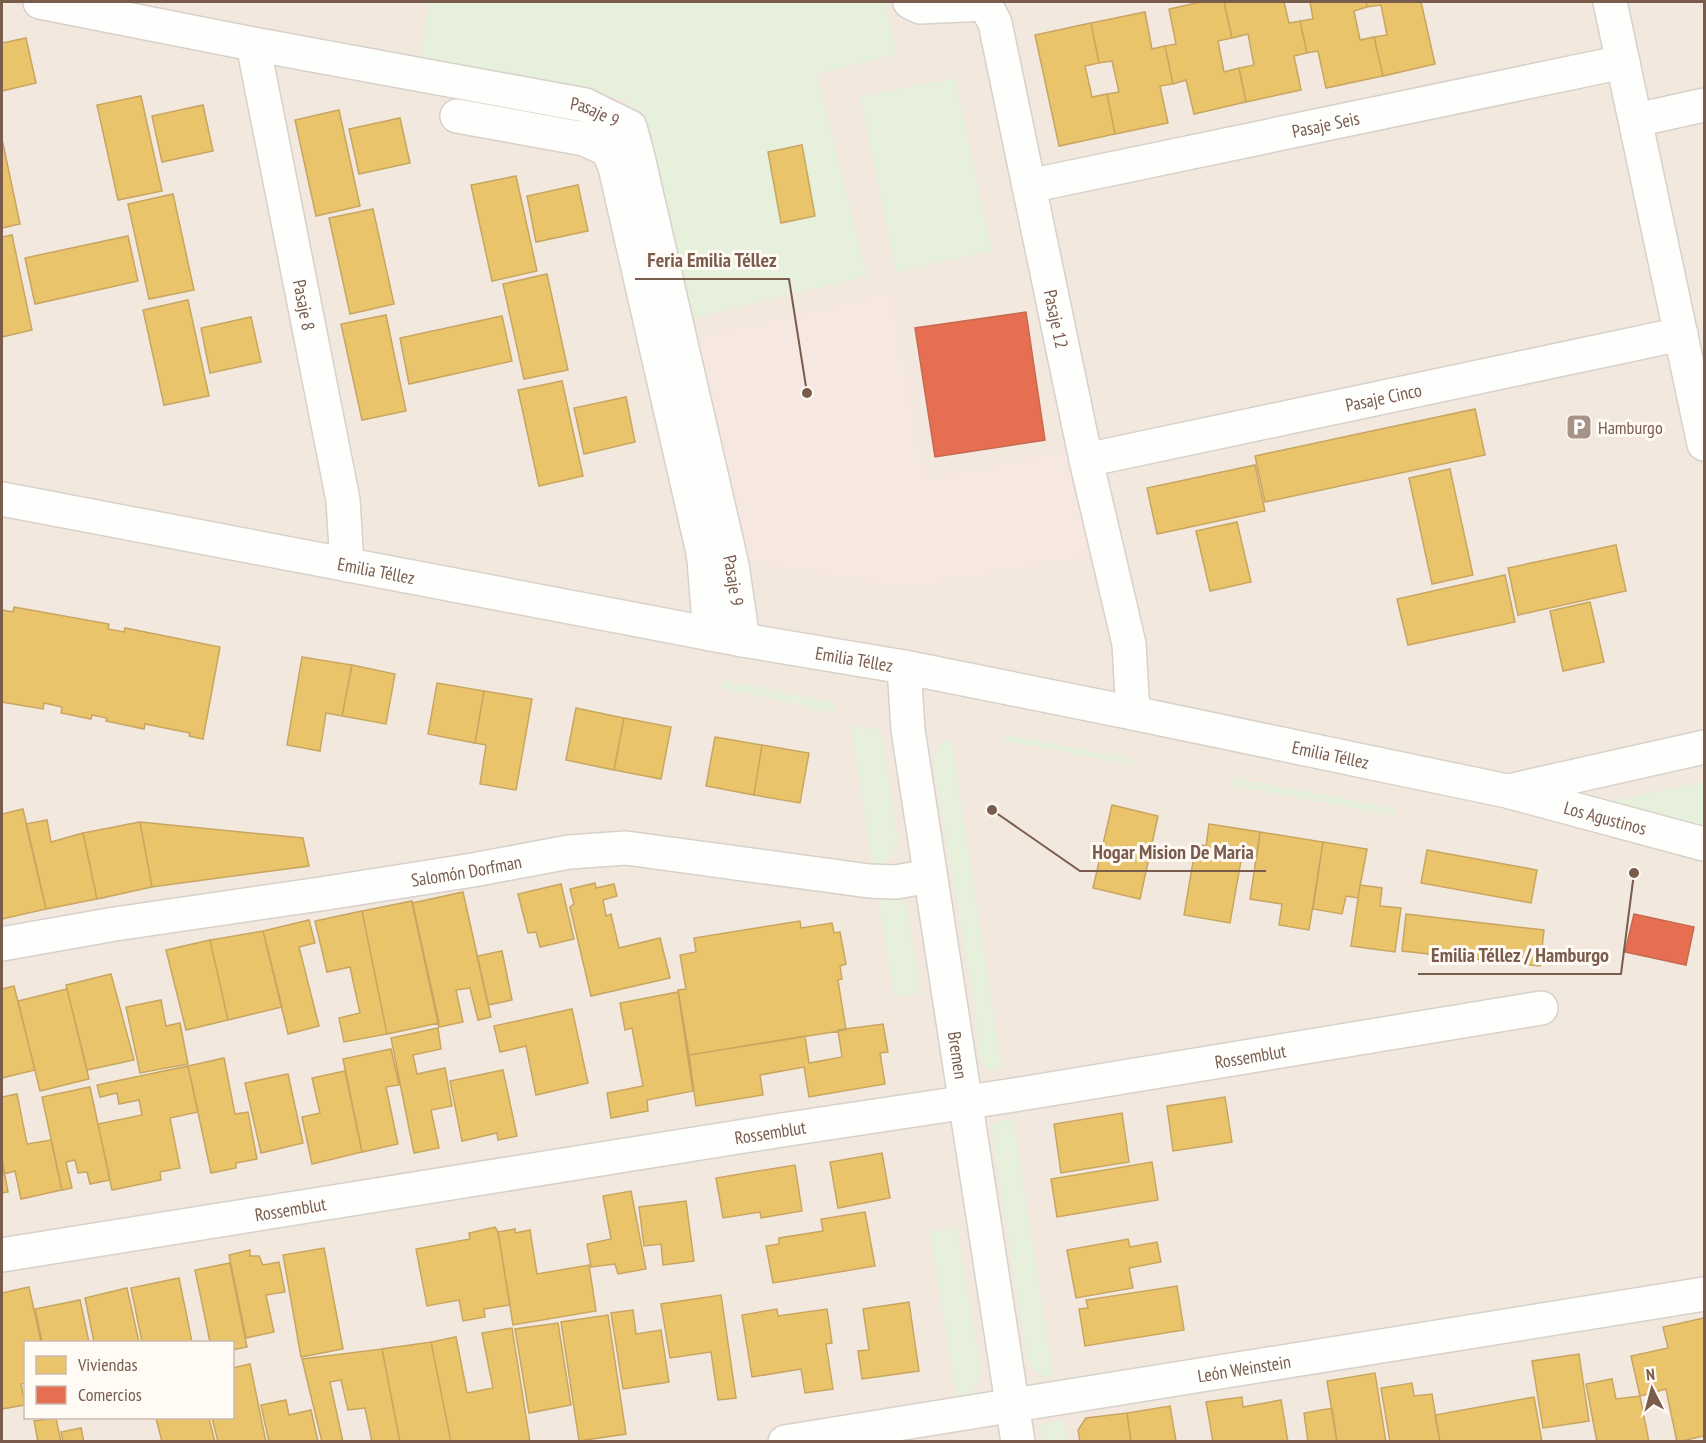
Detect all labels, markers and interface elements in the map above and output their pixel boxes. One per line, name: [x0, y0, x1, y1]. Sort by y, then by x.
street label: Pasaje 9: [569, 91, 623, 132]
street label: Pasaje Seis: [1290, 106, 1361, 142]
callout: Feria Emilia Téllez: [635, 241, 789, 279]
text: Feria Emilia Téllez: [647, 247, 777, 273]
street label: Pasaje 8: [288, 278, 321, 332]
street label: Pasaje 12: [1039, 287, 1074, 350]
street label: Pasaje Cinco: [1343, 378, 1424, 416]
parking icon: Hamburgo: [1564, 412, 1594, 442]
place label: Hamburgo: [1598, 416, 1663, 439]
street label: Emilia Téllez: [336, 552, 417, 589]
street label: Pasaje 9: [719, 552, 749, 607]
street label: Emilia Téllez: [814, 641, 895, 676]
street label: Emilia Téllez: [1290, 735, 1371, 773]
street label: Los Agustinos: [1562, 795, 1649, 840]
callout: Hogar Mision De Maria: [1080, 833, 1266, 871]
text: Hogar Mision De Maria: [1092, 839, 1254, 865]
street label: Salomón Dorfman: [409, 850, 523, 891]
callout: Emilia Téllez / Hamburgo: [1418, 936, 1621, 974]
text: Emilia Téllez / Hamburgo: [1431, 942, 1609, 968]
street label: Bremen: [943, 1030, 973, 1080]
street label: Rossemblut: [1213, 1039, 1288, 1073]
street label: Rossemblut: [733, 1115, 807, 1149]
street label: Rossemblut: [253, 1192, 328, 1226]
legend: [24, 1341, 234, 1419]
street label: León Weinstein: [1196, 1349, 1292, 1387]
text: Viviendas: [77, 1353, 138, 1376]
north arrow: [1622, 1359, 1682, 1419]
text: N: [1645, 1364, 1656, 1384]
text: Comercios: [78, 1383, 142, 1406]

